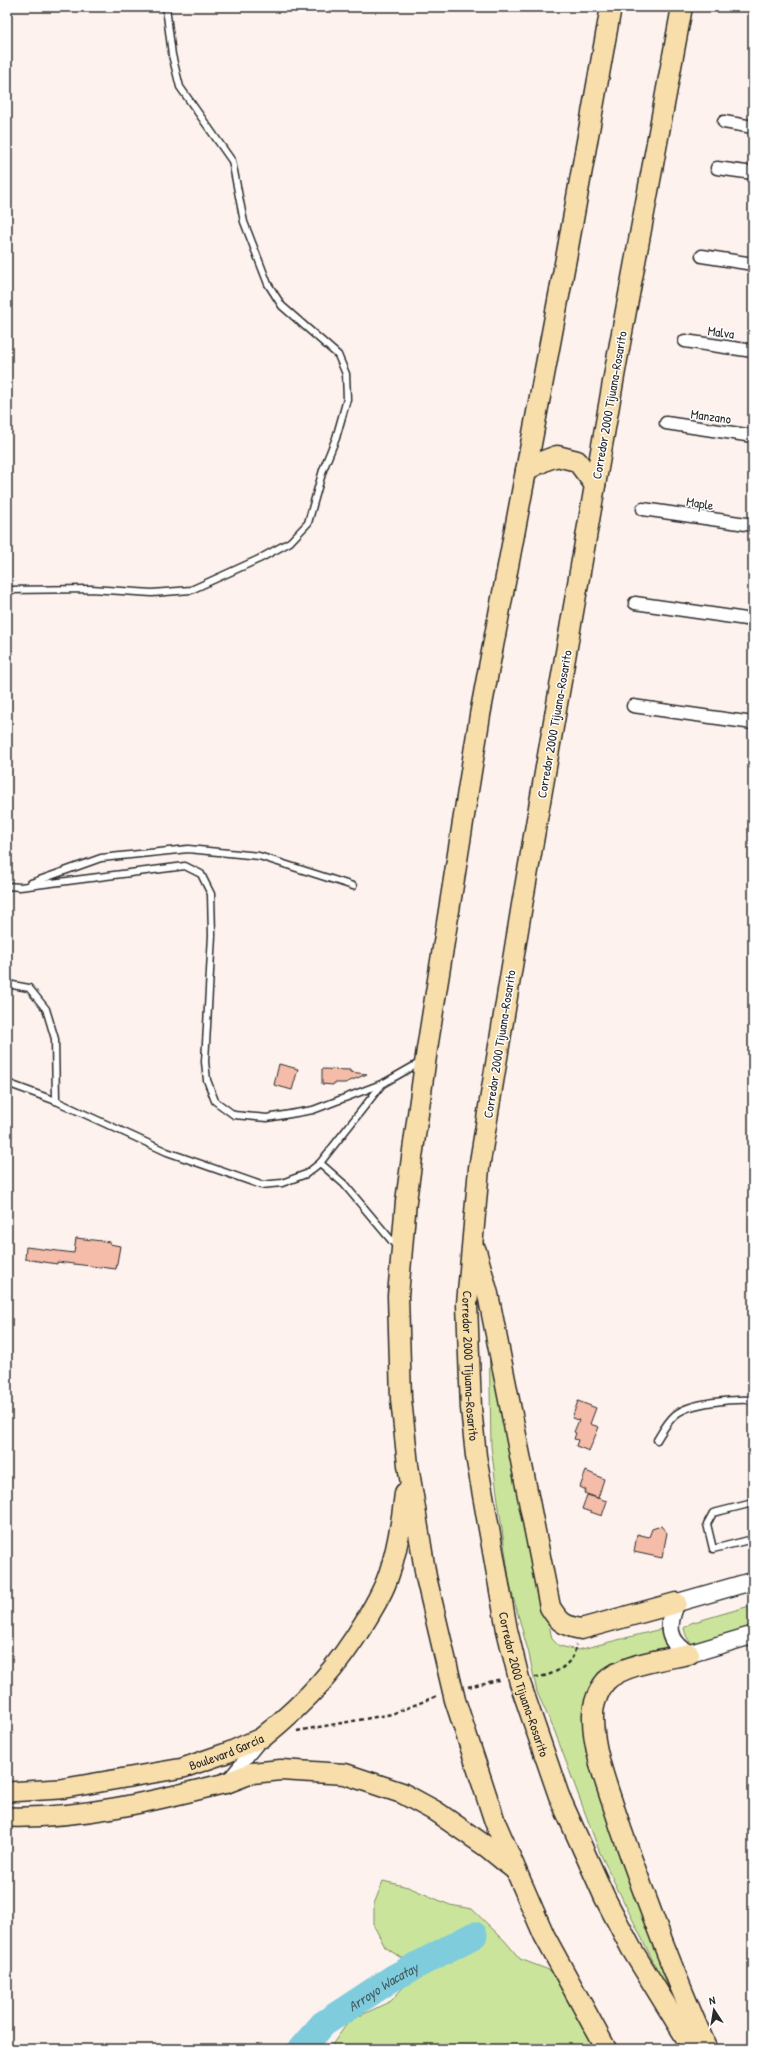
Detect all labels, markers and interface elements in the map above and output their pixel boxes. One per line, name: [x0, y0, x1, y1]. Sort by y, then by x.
street label: Malva: [707, 321, 735, 343]
street label: Corredor 2000 Tijuana-Rosarito: [587, 330, 631, 480]
street label: Manzano: [690, 404, 732, 428]
street label: Maple: [685, 492, 715, 514]
street label: Corredor 2000 Tijuana-Rosarito: [532, 649, 576, 799]
street label: Corredor 2000 Tijuana-Rosarito: [478, 969, 520, 1119]
street label: Corredor 2000 Tijuana-Rosarito: [458, 1290, 483, 1442]
street label: Corredor 2000 Tijuana-Rosarito: [495, 1610, 554, 1759]
street label: Boulevard García: [187, 1729, 266, 1774]
water label: Arroyo Wacatay: [344, 1956, 423, 2015]
north arrow: [694, 1990, 734, 2030]
text: N: [708, 1993, 716, 2008]

